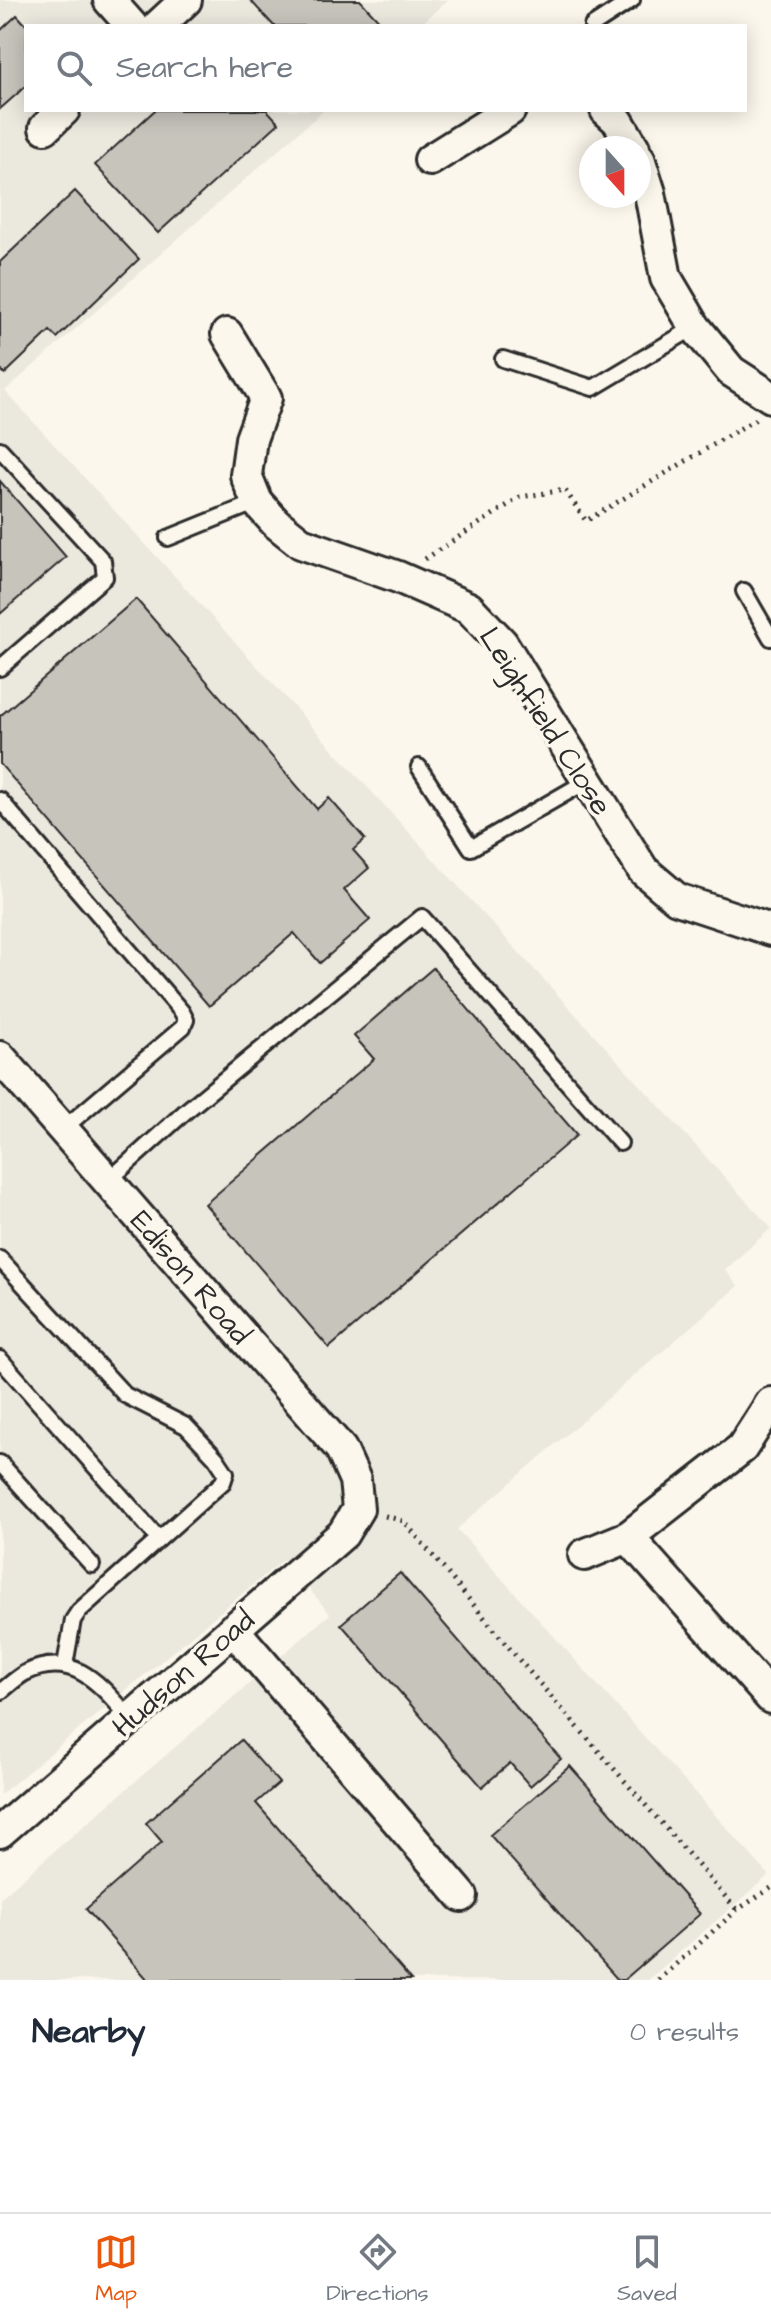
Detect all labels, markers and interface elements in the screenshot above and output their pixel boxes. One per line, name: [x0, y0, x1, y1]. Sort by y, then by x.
search box: [24, 24, 747, 112]
icon: search: [52, 46, 96, 90]
text: Search here: [116, 47, 293, 89]
north arrow: [579, 136, 651, 208]
street label: Leighfield Close: [468, 619, 622, 824]
street label: Edison Road: [120, 1201, 260, 1354]
street label: Hudson Road: [103, 1600, 264, 1748]
text: Nearby: [32, 2008, 146, 2056]
text: 0 results: [630, 2014, 739, 2050]
tab: Map: [94, 2230, 138, 2309]
tab: Directions: [326, 2230, 429, 2309]
tab: Saved: [617, 2230, 677, 2309]

